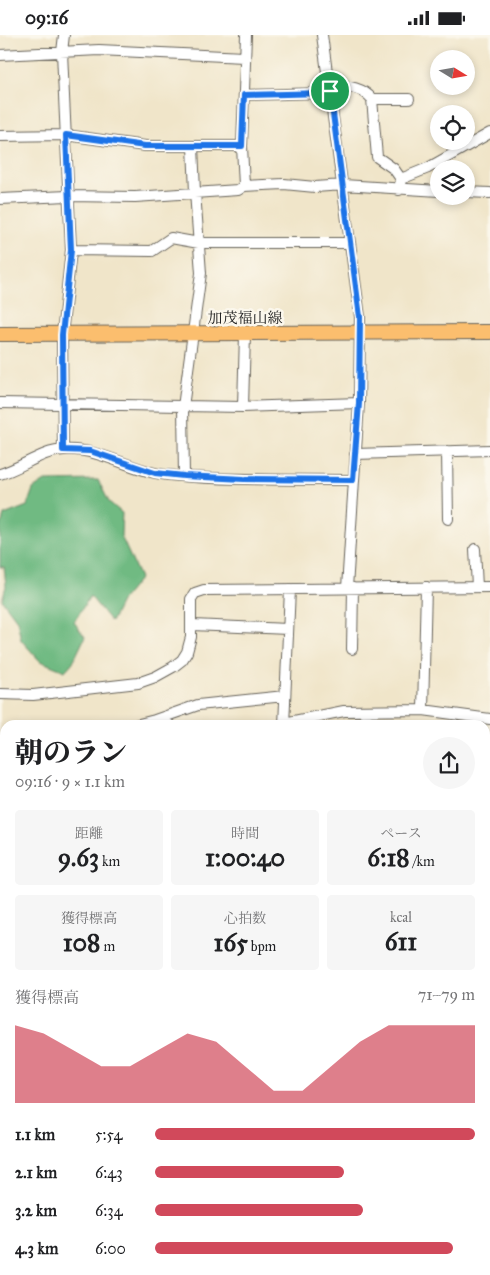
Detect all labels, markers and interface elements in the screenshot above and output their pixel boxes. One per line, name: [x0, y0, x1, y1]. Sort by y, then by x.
text: 09:16: [25, 6, 68, 29]
north arrow: [430, 50, 475, 95]
map controls: [430, 50, 475, 205]
pin: [309, 70, 351, 112]
icon: arrive: [316, 77, 344, 105]
button: locate: [430, 105, 475, 150]
button: layers: [430, 160, 475, 205]
street label: 加茂福山線: [207, 309, 283, 327]
text: 朝のラン: [15, 735, 127, 770]
button: share: [423, 737, 475, 789]
text: 09:16 · 9 × 1.1 km: [15, 772, 125, 791]
text: 距離: [75, 825, 103, 842]
text: 時間: [231, 825, 259, 842]
text: ペース: [380, 825, 422, 842]
text: 9.63: [58, 842, 99, 873]
text: 1:00:40: [205, 842, 285, 873]
text: 6:18: [367, 842, 410, 873]
text: km: [99, 853, 120, 870]
text: /km: [410, 853, 435, 870]
text: kcal: [390, 909, 412, 926]
text: 獲得標高: [61, 910, 117, 927]
text: 心拍数: [224, 910, 266, 927]
text: 611: [385, 926, 417, 957]
text: 108: [63, 927, 100, 958]
text: 165: [214, 927, 248, 958]
text: m: [100, 938, 115, 955]
text: bpm: [248, 938, 276, 955]
text: 71–79 m: [418, 985, 475, 1004]
text: 獲得標高: [15, 988, 79, 1007]
text: 1.1 km: [15, 1125, 55, 1144]
text: 5:54: [95, 1125, 122, 1144]
text: 2.1 km: [15, 1163, 57, 1182]
text: 6:43: [95, 1163, 123, 1182]
text: 3.2 km: [15, 1201, 57, 1220]
text: 6:34: [95, 1201, 123, 1220]
text: 4.3 km: [15, 1239, 58, 1258]
text: 6:00: [95, 1239, 126, 1258]

